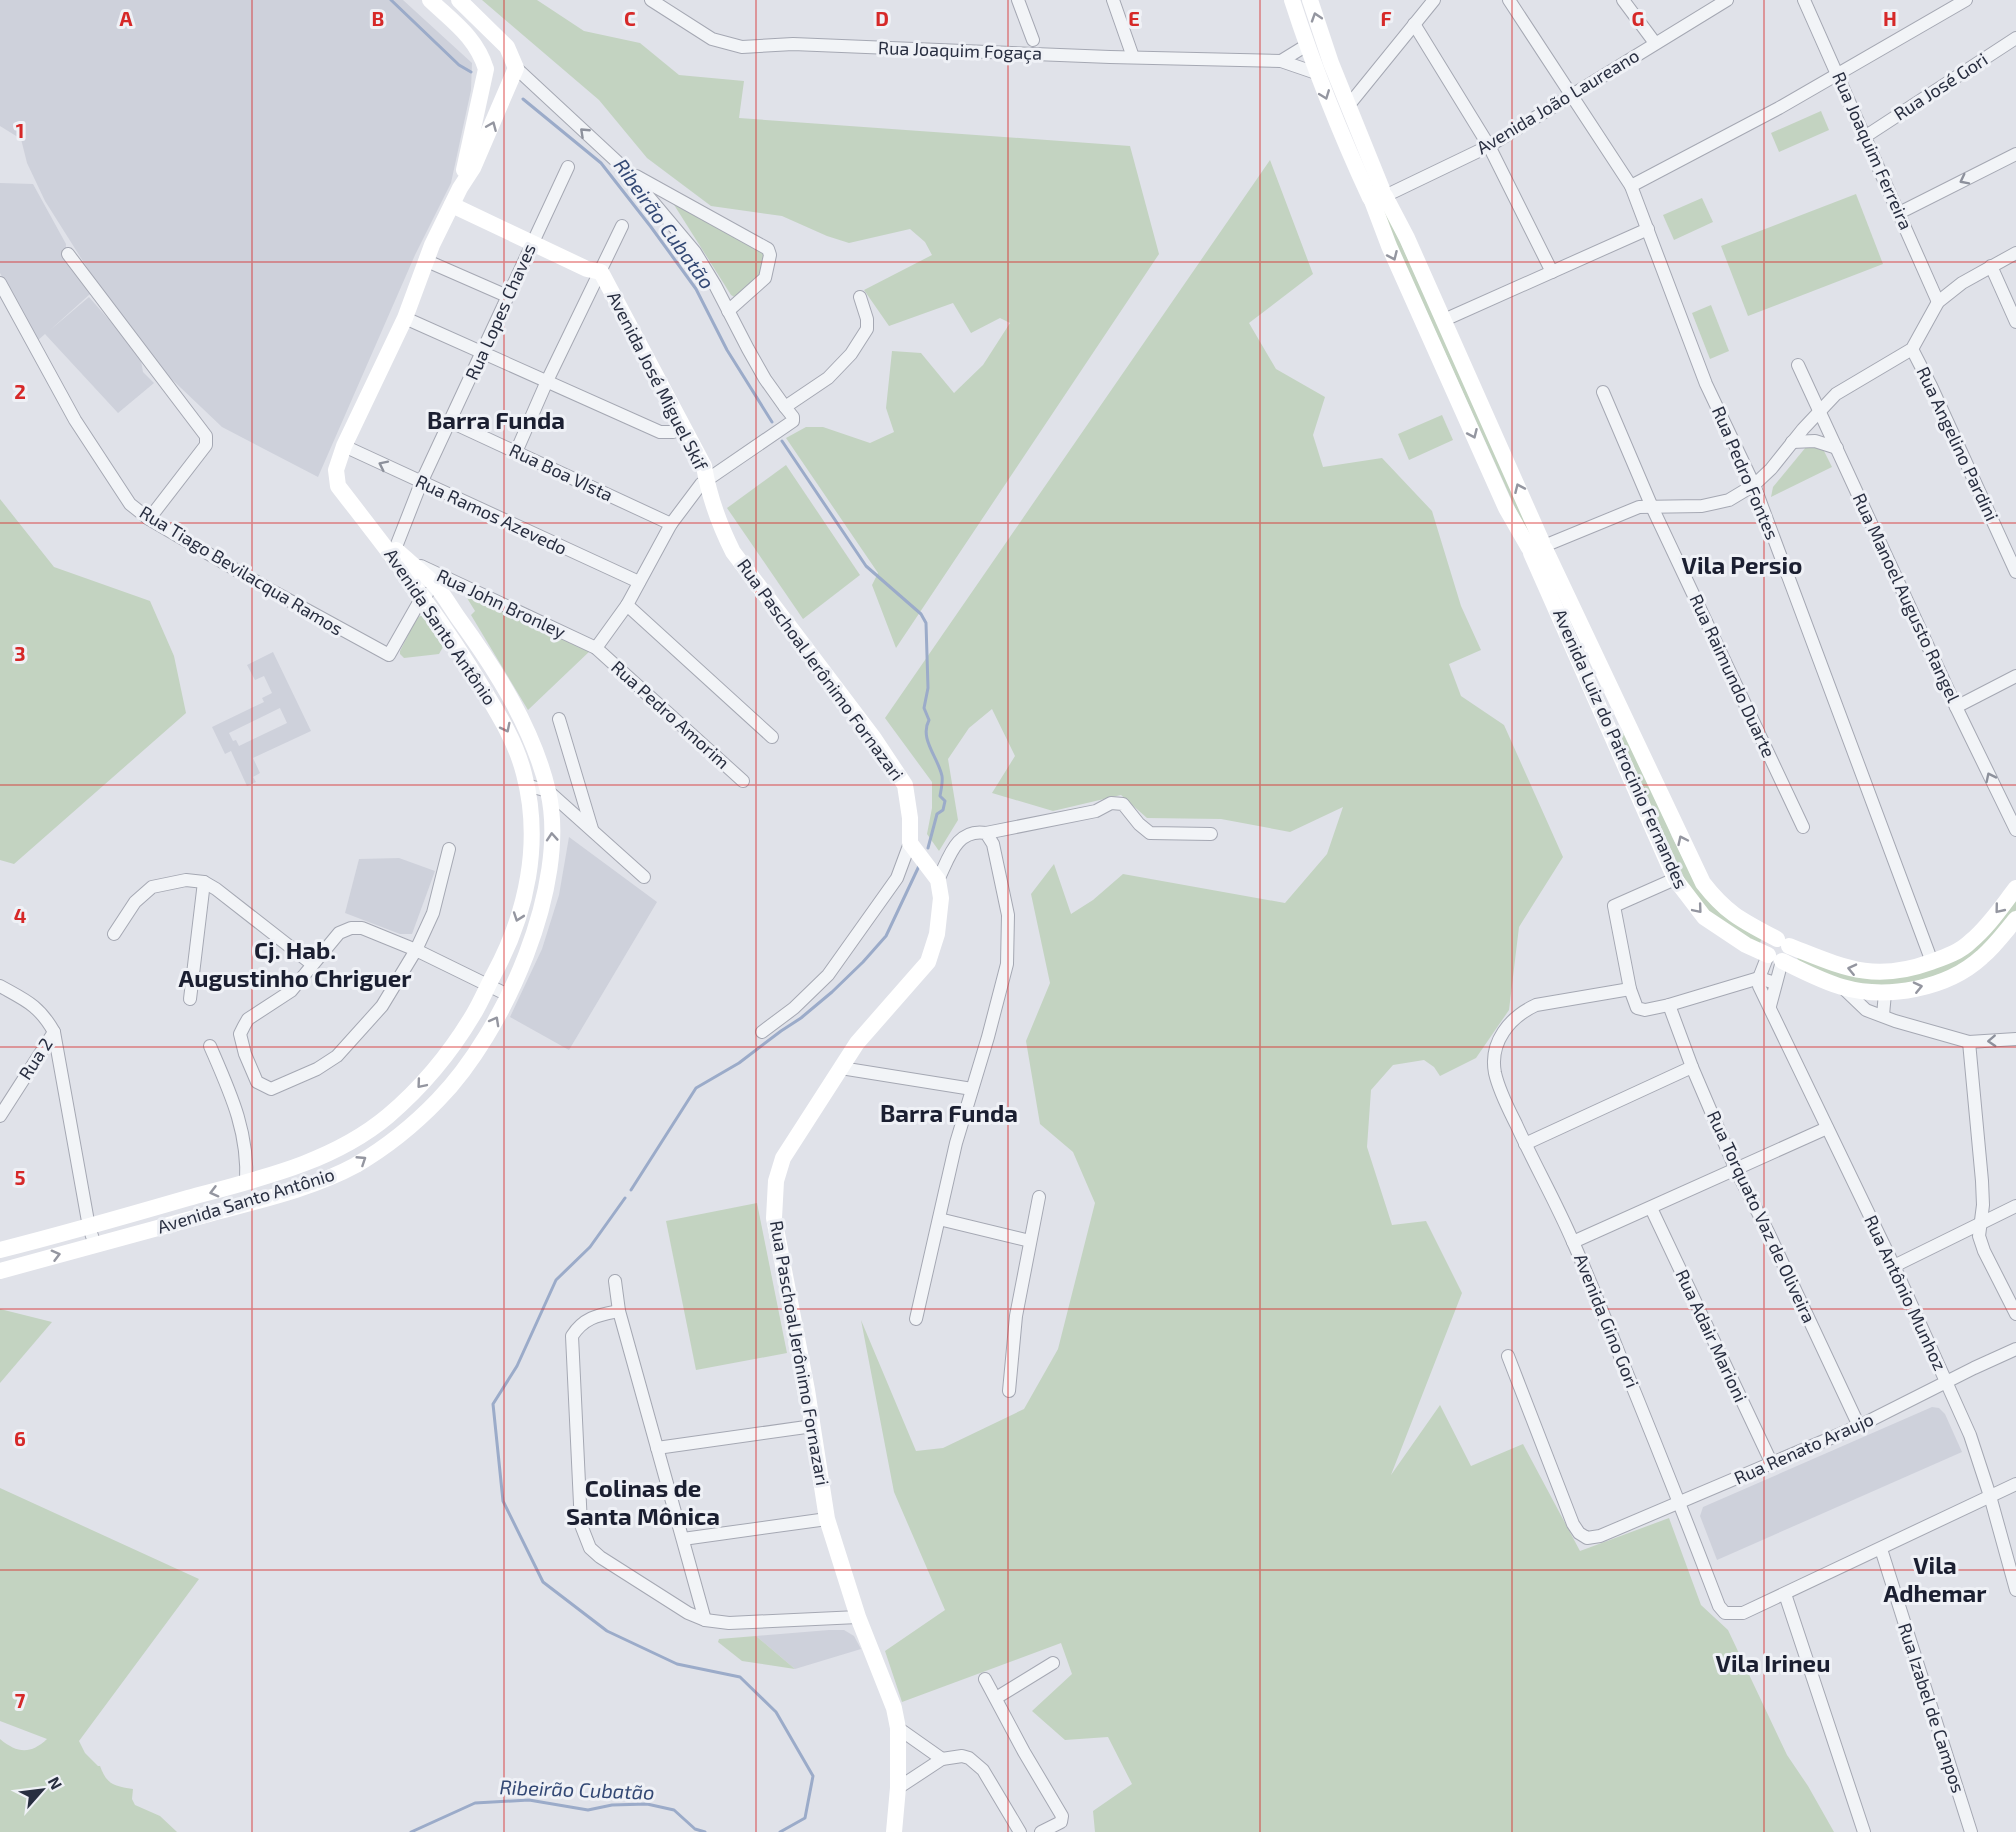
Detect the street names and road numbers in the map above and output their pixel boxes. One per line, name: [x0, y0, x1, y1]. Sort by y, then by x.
street label: Rua Joaquim Fogaça: [878, 36, 1042, 65]
street label: Avenida João Laureano: [1472, 44, 1643, 158]
street label: Rua José Gori: [1889, 48, 1991, 125]
street label: Rua Joaquim Ferreira: [1828, 68, 1918, 233]
street label: Rua Lopes Chaves: [460, 240, 540, 383]
street label: Avenida José Miguel Skif: [603, 288, 713, 475]
street label: Rua Angelino Pardini: [1912, 363, 2003, 524]
street label: Rua Pedro Fontes: [1708, 403, 1784, 543]
street label: Rua Boa VIsta: [506, 439, 617, 506]
street label: Rua Ramos Azevedo: [412, 469, 571, 559]
street label: Rua Manoel Augusto Rangel: [1849, 490, 1965, 706]
street label: Rua Tiago Bevilacqua Ramos: [136, 501, 347, 640]
street label: Avenida Santo Antônio: [380, 544, 501, 709]
street label: Rua Paschoal Jerônimo Fornazari: [733, 554, 909, 785]
street label: Rua John Bronley: [434, 564, 570, 643]
street label: Rua Raimundo Duarte: [1685, 590, 1780, 761]
street label: Avenida Luiz do Patrocinio Fernandes: [1549, 605, 1693, 892]
street label: Rua Pedro Amorim: [607, 655, 734, 773]
street label: Rua 2: [14, 1033, 57, 1083]
street label: Rua Torquato Vaz de Oliveira: [1703, 1107, 1821, 1326]
street label: Avenida Santo Antônio: [154, 1163, 337, 1237]
street label: Rua Antônio Munhoz: [1860, 1211, 1952, 1374]
street label: Rua Paschoal Jerônimo Fornazari: [766, 1219, 834, 1487]
street label: Avenida Gino Gori: [1570, 1250, 1644, 1391]
street label: Rua Adair Marioni: [1671, 1266, 1752, 1406]
street label: Rua Renato Araujo: [1730, 1407, 1877, 1489]
street label: Rua Izabel de Campos: [1894, 1620, 1970, 1796]

